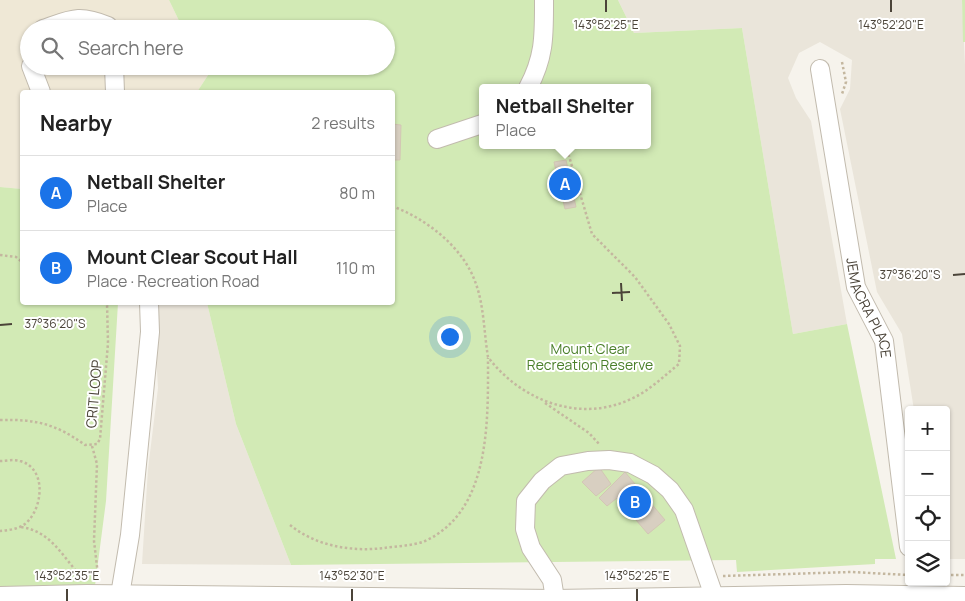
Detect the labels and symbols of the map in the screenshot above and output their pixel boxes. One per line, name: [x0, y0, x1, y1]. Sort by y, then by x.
text: 143°52'25"E: [573, 16, 639, 33]
text: 143°52'20"E: [858, 16, 924, 33]
pin: A: [549, 165, 581, 203]
street label: JEMACRA PLACE: [842, 256, 896, 359]
text: 37°36'20"S: [880, 266, 940, 283]
text: 37°36'20"S: [25, 315, 85, 332]
your location: [437, 324, 463, 350]
park label: Mount Clear Recreation Reserve: [527, 339, 653, 374]
street label: CRIT LOOP: [81, 359, 106, 429]
pin: B: [619, 483, 651, 521]
text: 143°52'35"E: [35, 567, 100, 584]
text: 143°52'30"E: [319, 567, 385, 584]
text: 143°52'25"E: [604, 567, 670, 584]

